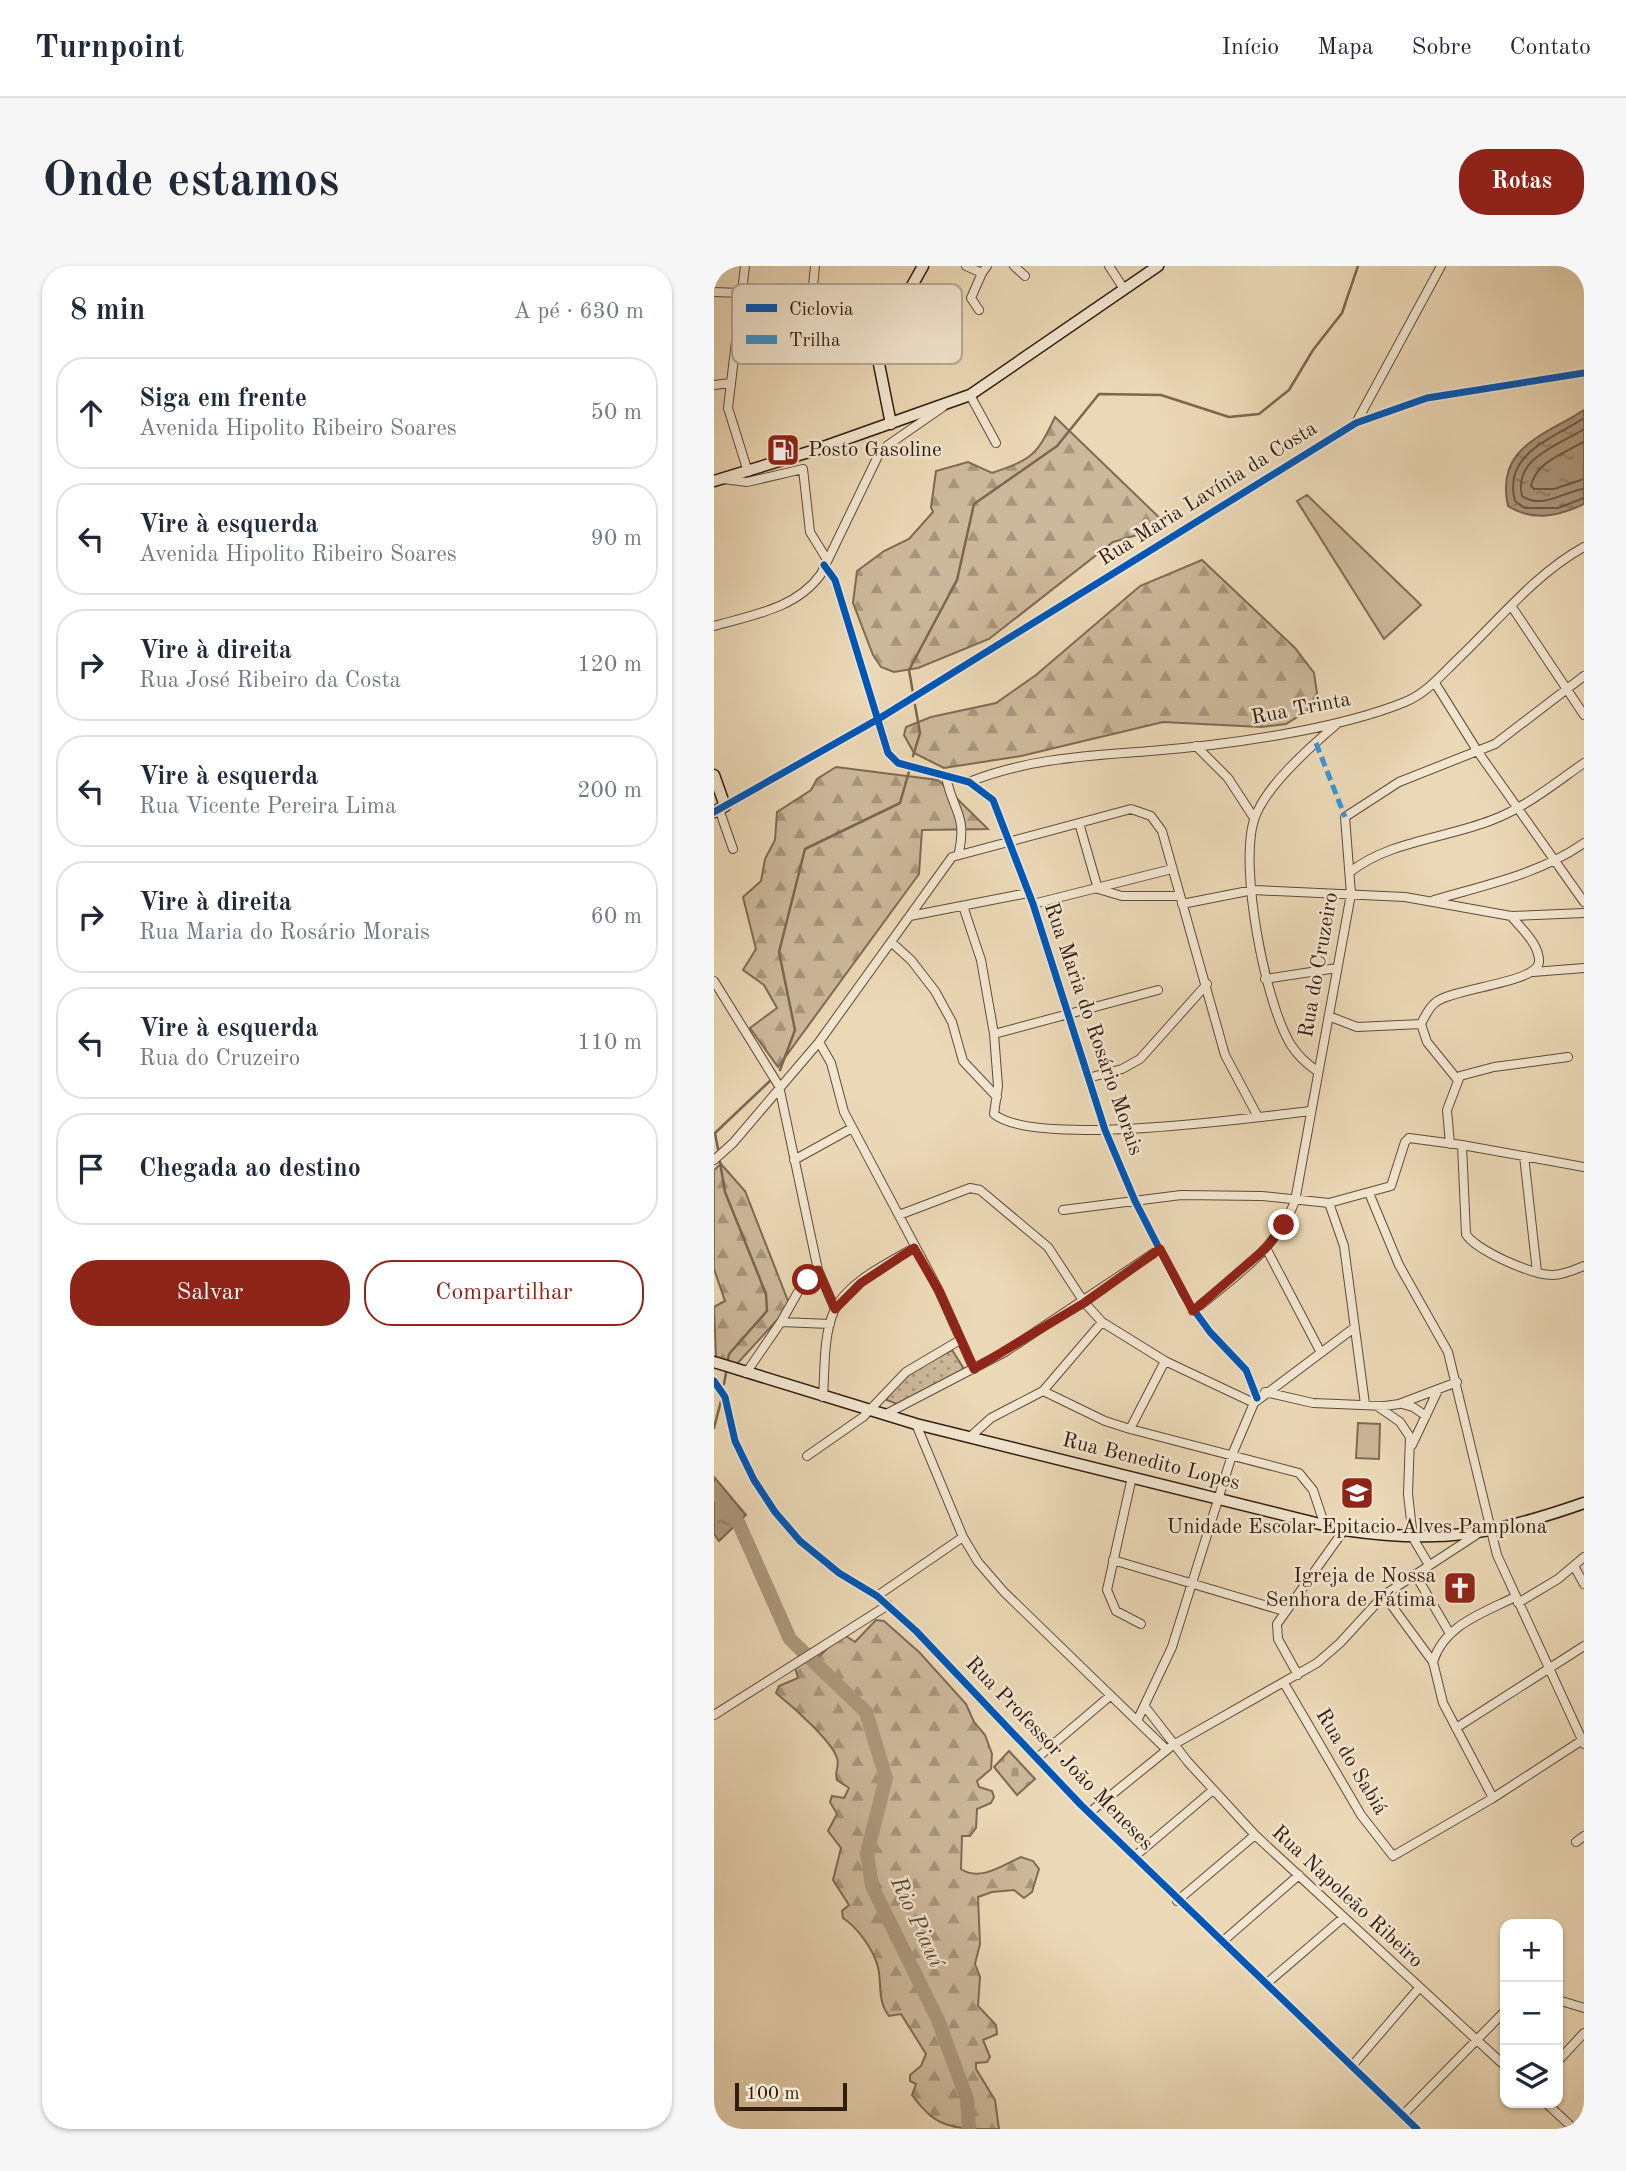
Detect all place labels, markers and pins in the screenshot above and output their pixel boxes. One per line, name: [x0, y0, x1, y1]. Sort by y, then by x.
fuel station icon: Posto Gasoline: [764, 431, 802, 469]
place label: Posto Gasoline: [808, 440, 942, 461]
school or university icon: Unidade Escolar Epitacio Alves Pamplona: [1338, 1474, 1376, 1512]
place label: Unidade Escolar Epitacio Alves Pamplona: [1167, 1517, 1547, 1538]
place label: Igreja de Nossa Senhora de Fátima: [1265, 1566, 1436, 1611]
church icon: Igreja de Nossa Senhora de Fátima: [1441, 1569, 1479, 1607]

